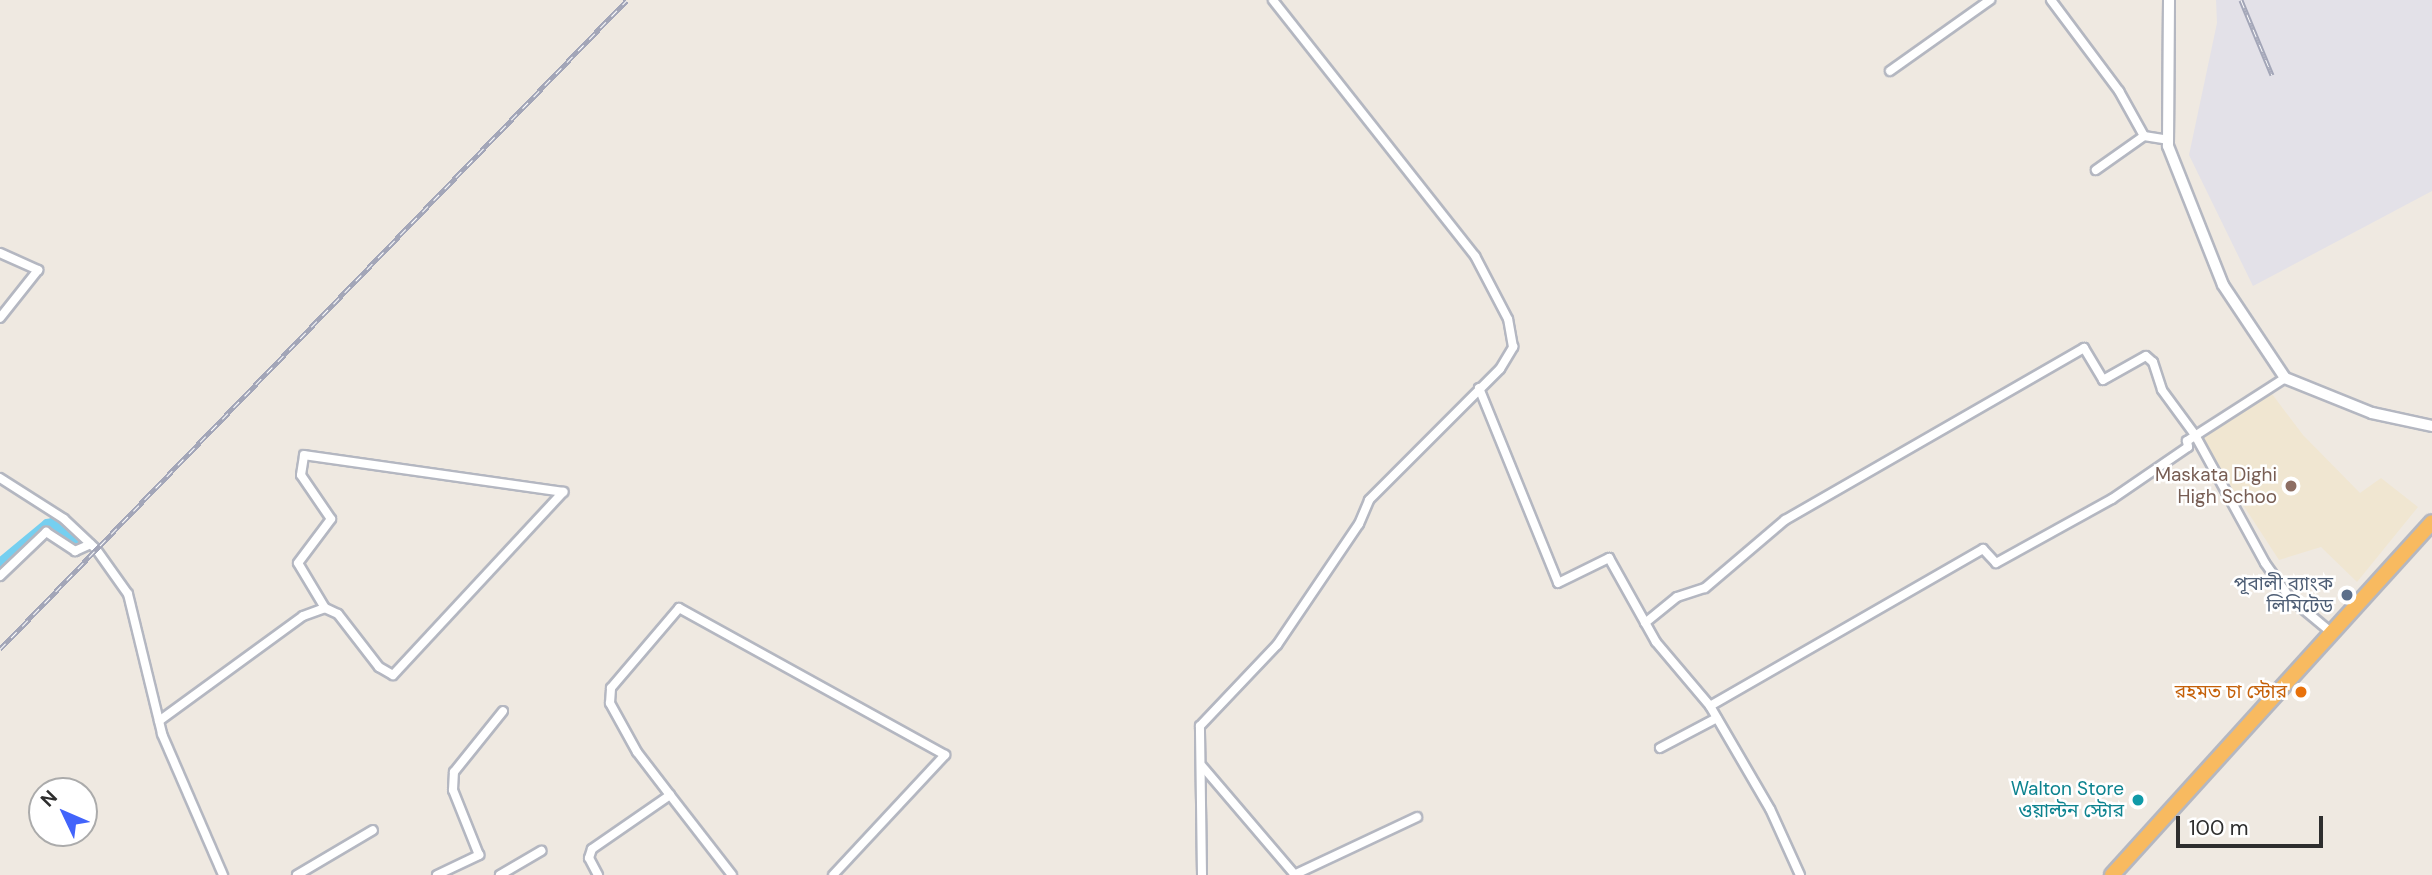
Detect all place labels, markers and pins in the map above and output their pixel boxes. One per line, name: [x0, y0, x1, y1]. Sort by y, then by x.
place label: Maskata Dighi High Schoo: [2155, 464, 2277, 508]
marker: Maskata Dighi High Schoo: [2283, 478, 2299, 494]
place label: পূবালী ব্যাংক লিমিটেড: [2234, 573, 2333, 617]
marker: পূবালী ব্যাংক লিমিটেড: [2339, 587, 2355, 603]
place label: রহমত চা স্টোর: [2175, 681, 2287, 703]
marker: রহমত চা স্টোর: [2293, 684, 2309, 700]
place label: Walton Store ওয়াল্টন স্টোর: [2011, 778, 2124, 822]
marker: Walton Store ওয়াল্টন স্টোর: [2130, 792, 2146, 808]

